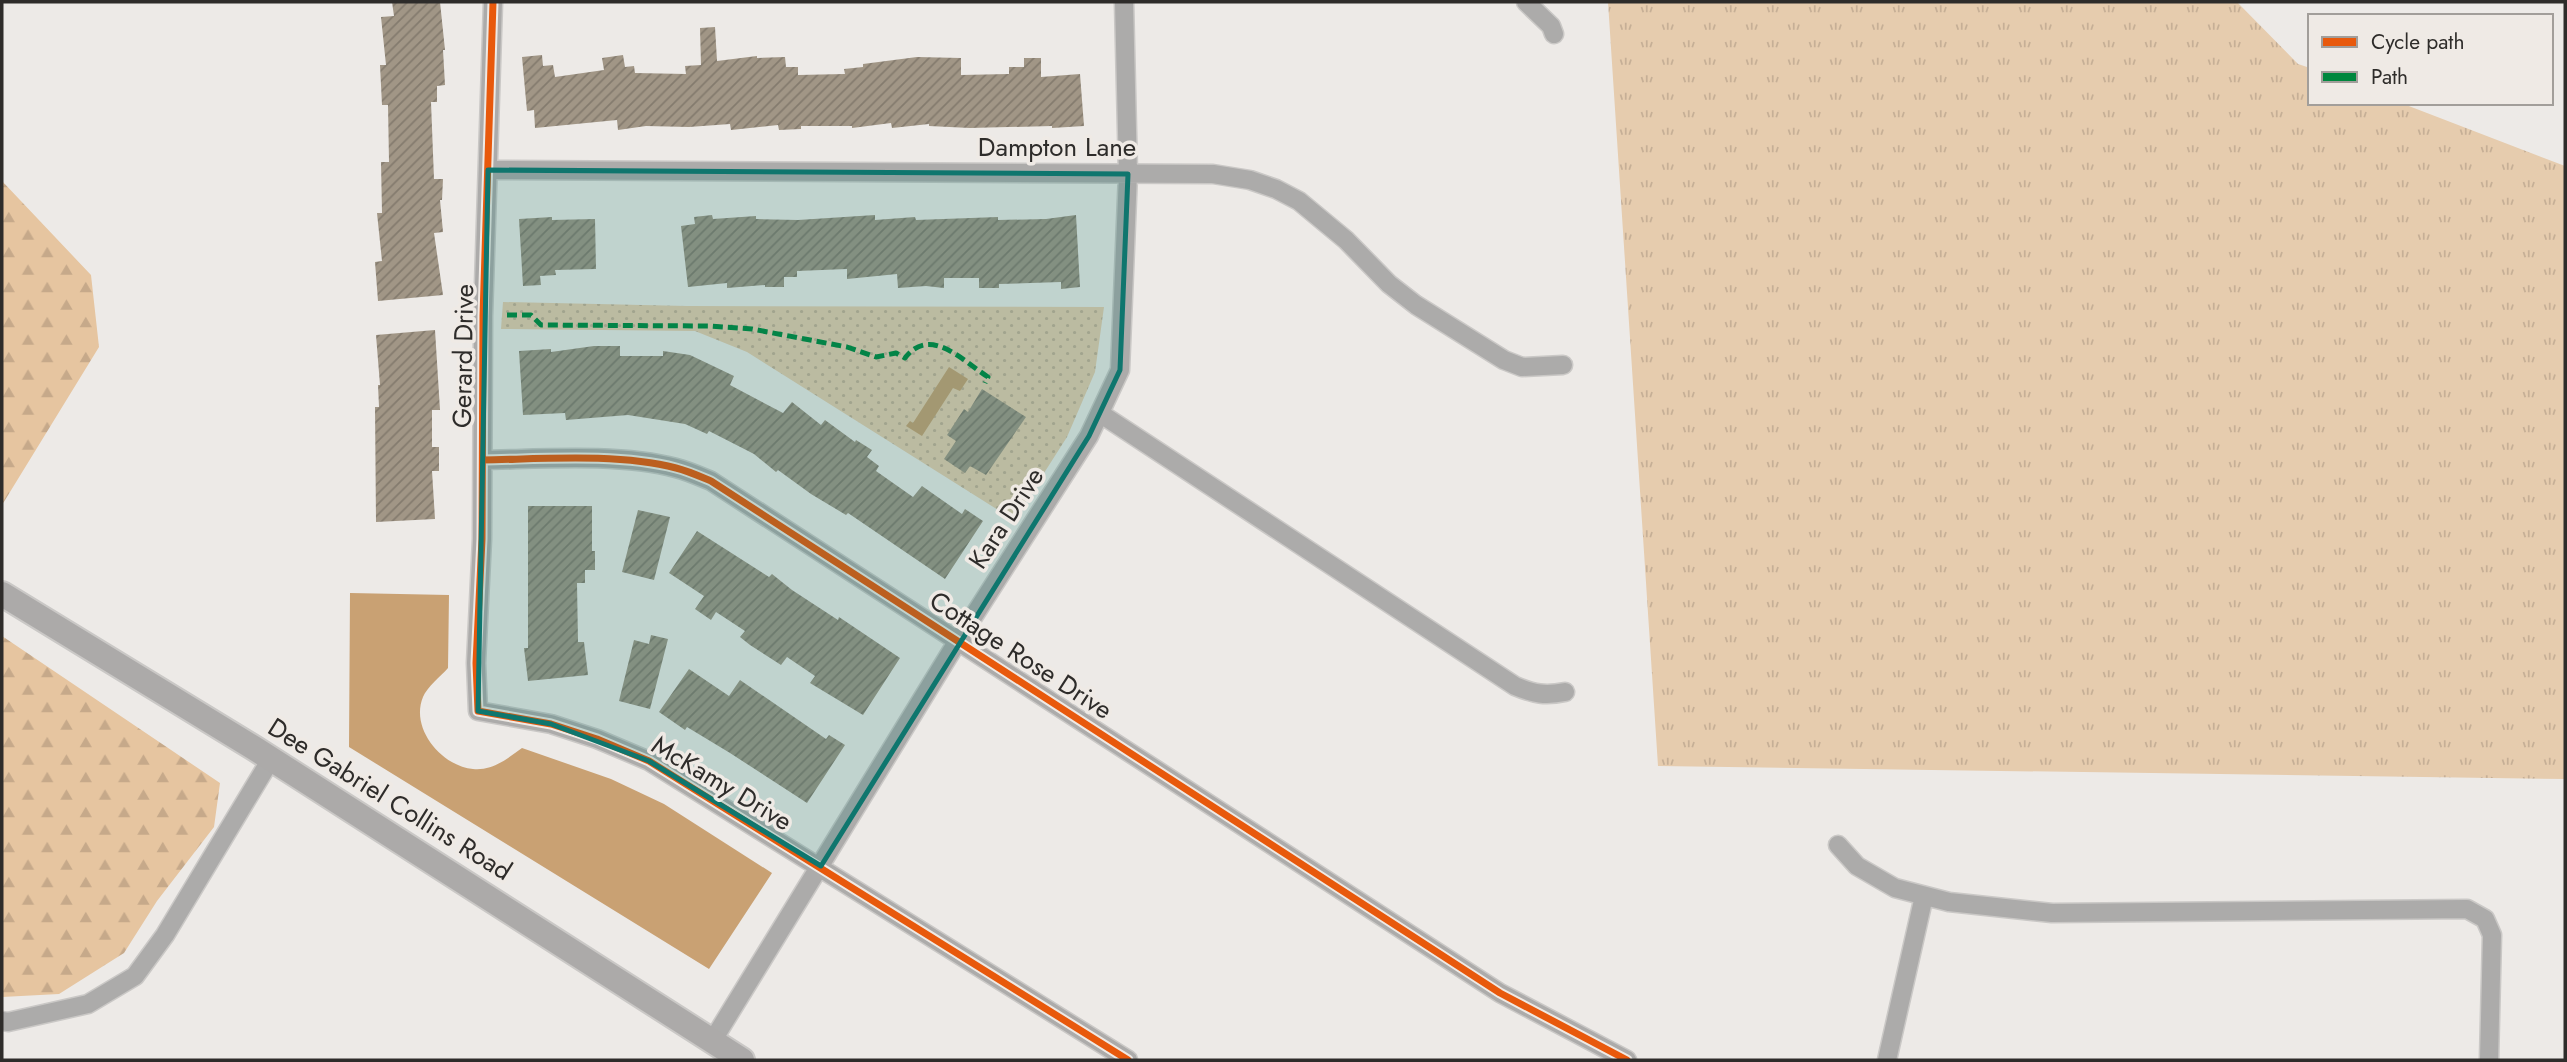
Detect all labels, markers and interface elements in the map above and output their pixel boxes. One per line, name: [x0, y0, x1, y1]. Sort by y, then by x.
legend: [2308, 14, 2553, 105]
text: Cycle path: [2371, 27, 2464, 57]
text: Path: [2371, 62, 2408, 92]
street label: Dampton Lane: [978, 128, 1136, 166]
street label: Gerard Drive: [443, 284, 483, 428]
street label: Kara Drive: [959, 460, 1053, 576]
street label: Cottage Rose Drive: [922, 582, 1120, 728]
street label: Dee Gabriel Collins Road: [261, 708, 519, 890]
street label: McKamy Drive: [645, 726, 799, 840]

